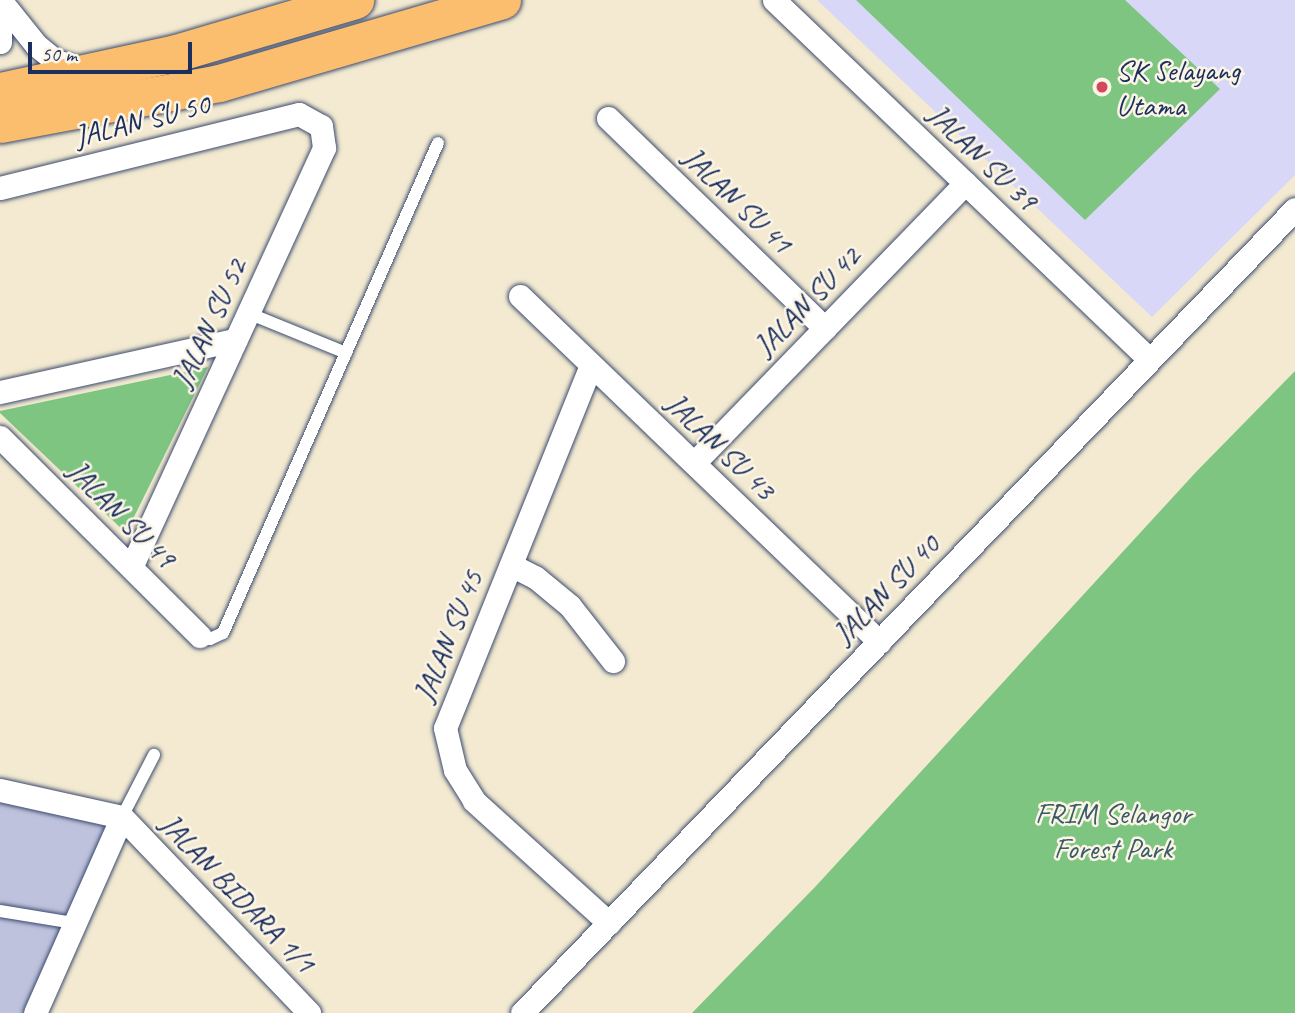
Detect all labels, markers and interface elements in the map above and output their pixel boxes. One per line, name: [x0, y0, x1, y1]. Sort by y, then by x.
scale bar: [32, 28, 196, 72]
text: 50 m: [41, 41, 77, 67]
place label: SK Selayang Utama: [1116, 52, 1241, 122]
marker: SK Selayang Utama: [1094, 79, 1110, 95]
street label: JALAN SU 50: [71, 86, 213, 154]
street label: JALAN SU 39: [921, 96, 1045, 218]
street label: JALAN SU 41: [676, 139, 800, 261]
street label: JALAN SU 42: [746, 239, 868, 363]
street label: JALAN SU 52: [164, 253, 254, 393]
street label: JALAN SU 43: [659, 385, 783, 507]
street label: JALAN SU 49: [60, 452, 184, 576]
street label: JALAN SU 40: [825, 527, 947, 651]
street label: JALAN SU 45: [405, 565, 491, 707]
park label: FRIM Selangor Forest Park: [1035, 795, 1191, 866]
street label: JALAN BIDARA 1/1: [153, 806, 323, 980]

